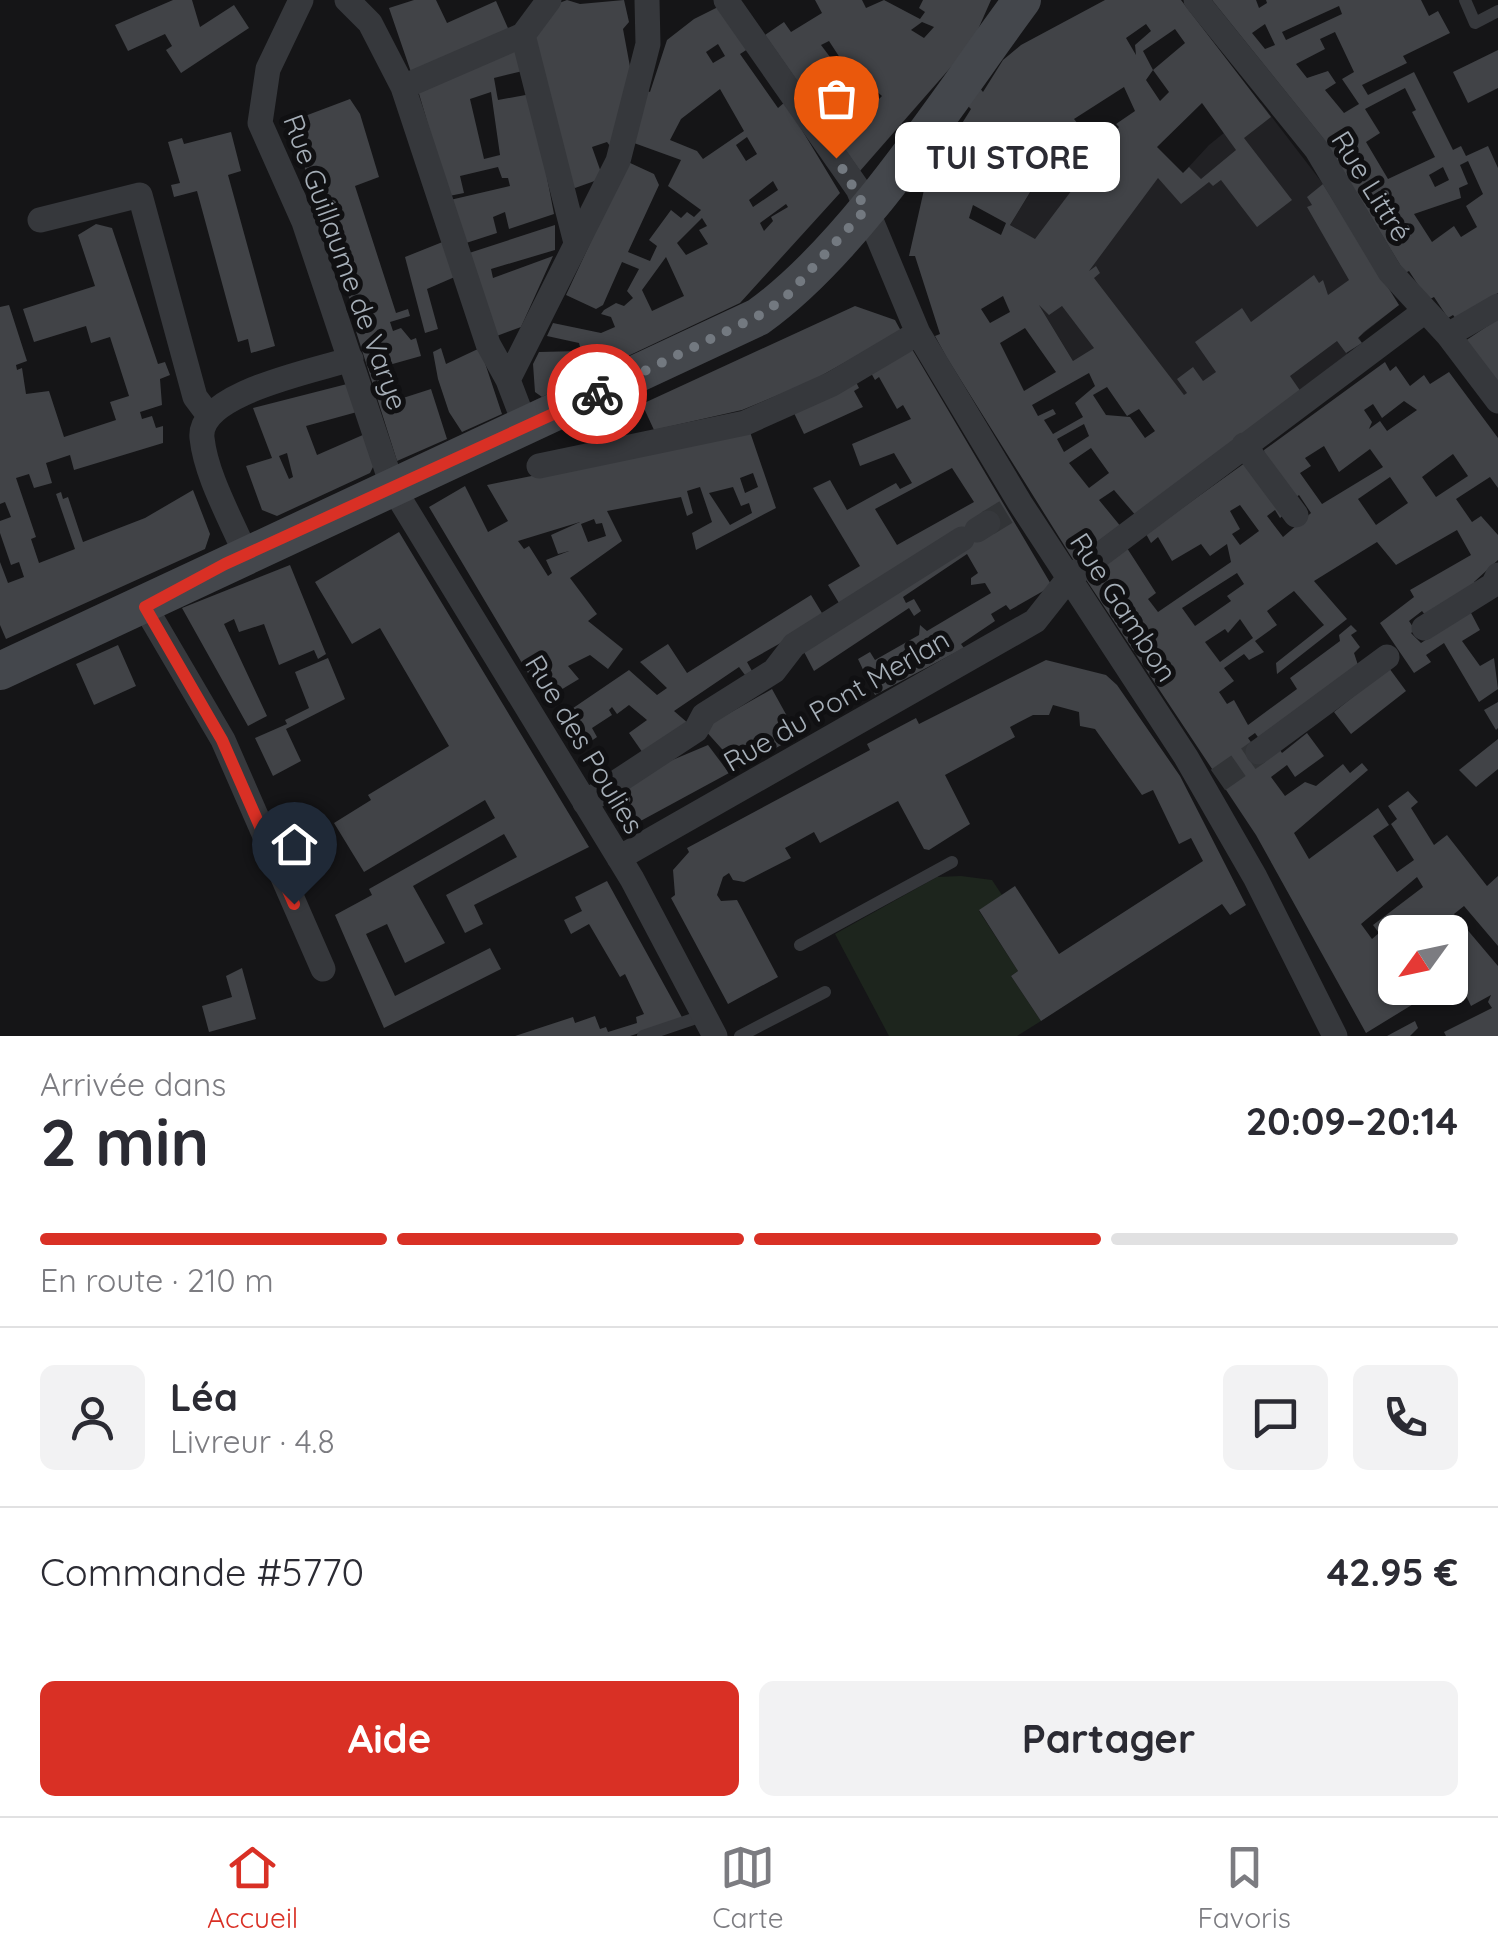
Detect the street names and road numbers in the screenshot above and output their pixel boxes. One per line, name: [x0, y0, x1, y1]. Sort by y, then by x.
street label: Rue Guillaume de Varye: [276, 110, 416, 414]
street label: Rue Littré: [1324, 124, 1420, 248]
street label: Rue Gambon: [1063, 526, 1185, 688]
street label: Rue du Pont Merlan: [717, 621, 955, 779]
street label: Rue des Poulies: [518, 648, 652, 840]

